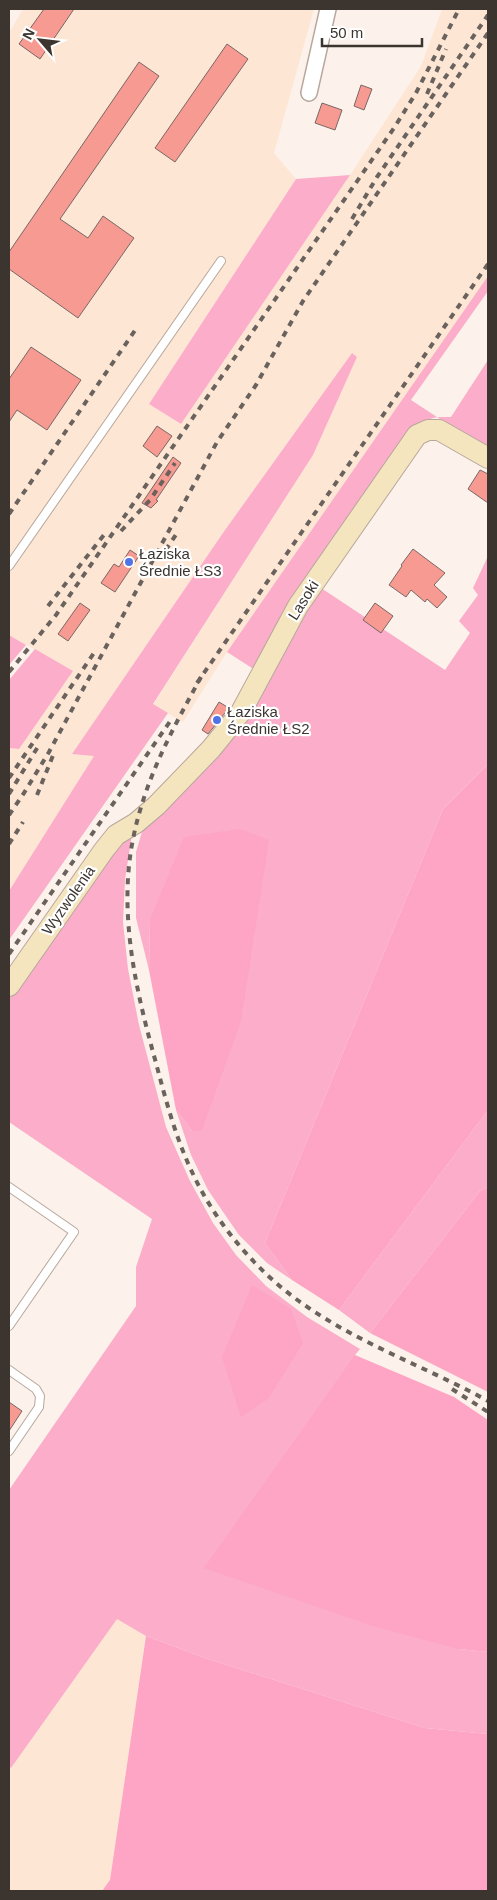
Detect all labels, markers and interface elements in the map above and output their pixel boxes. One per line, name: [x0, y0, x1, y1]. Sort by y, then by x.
north arrow: [15, 15, 65, 65]
scale bar: [322, 15, 422, 47]
text: 50 m: [330, 24, 363, 41]
text: N: [19, 26, 38, 42]
place label: Łaziska Średnie ŁS3: [139, 545, 222, 579]
marker: Łaziska Średnie ŁS3: [123, 556, 135, 568]
street label: Lasoki: [284, 577, 322, 623]
place label: Łaziska Średnie ŁS2: [227, 703, 310, 737]
marker: Łaziska Średnie ŁS2: [211, 714, 223, 726]
street label: Wyzwolenia: [38, 862, 98, 938]

